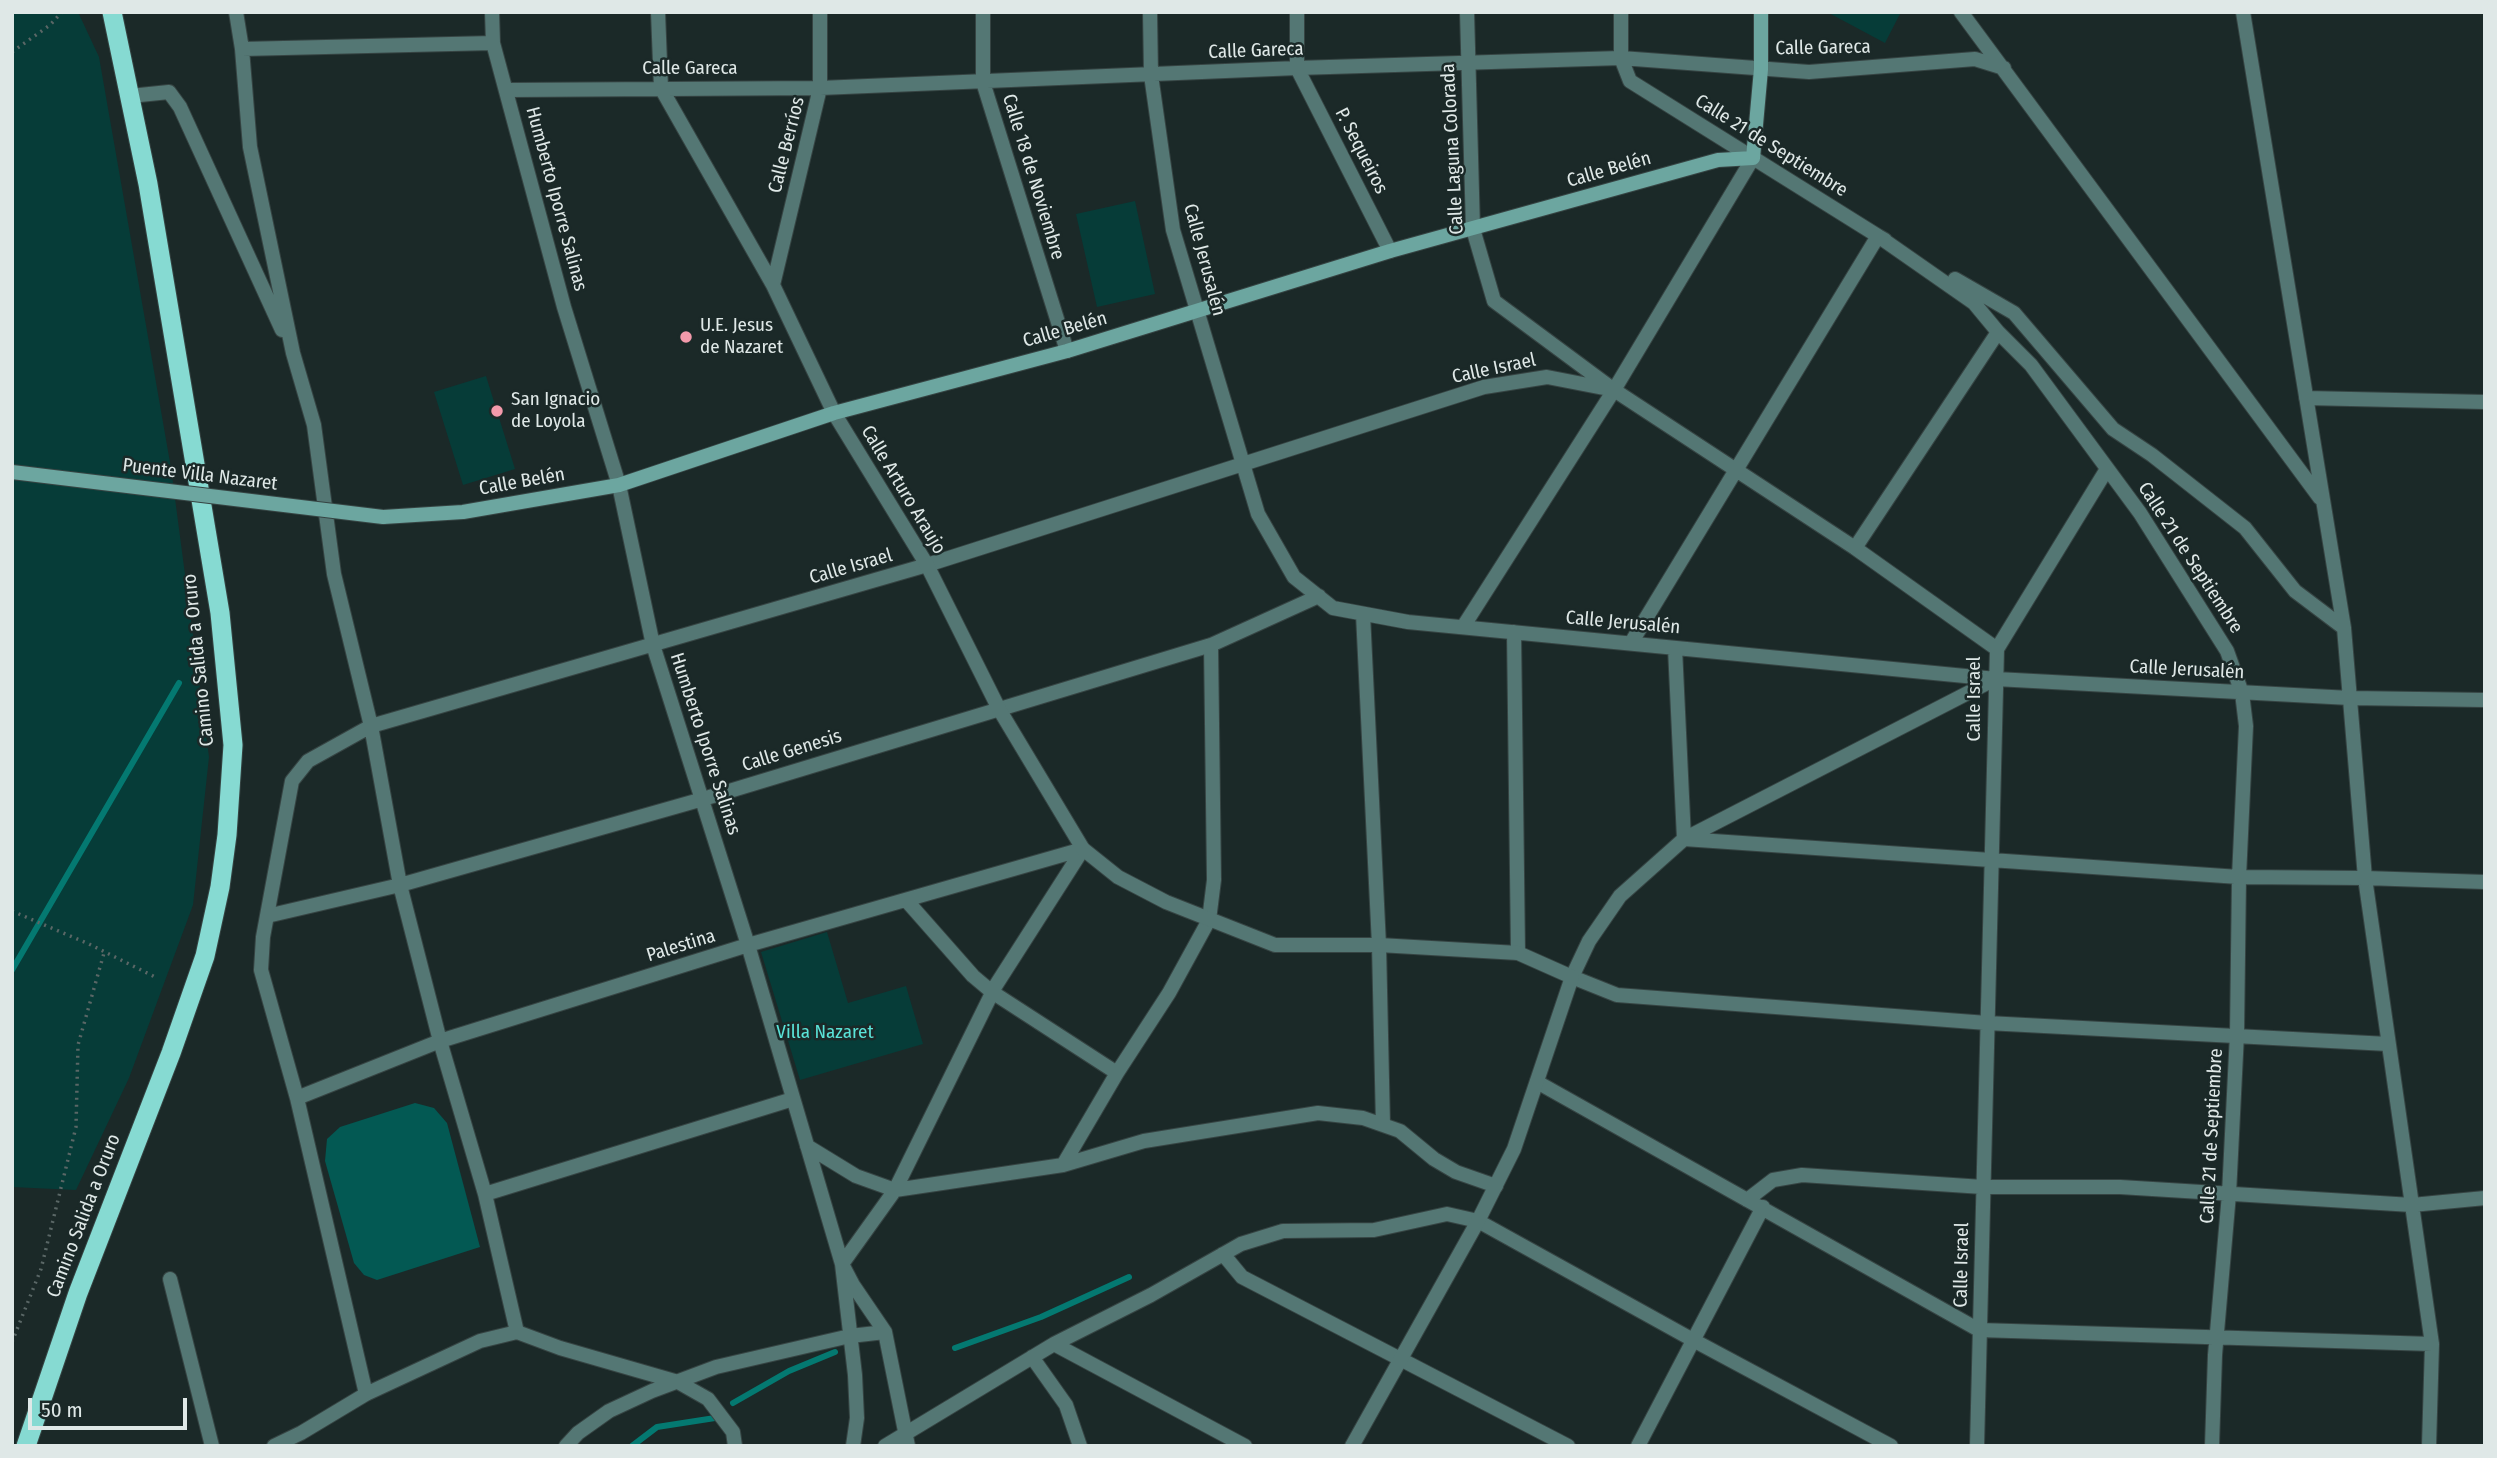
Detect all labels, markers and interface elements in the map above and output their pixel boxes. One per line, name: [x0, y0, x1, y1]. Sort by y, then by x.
street label: Calle Gareca: [1775, 36, 1871, 60]
street label: Calle Gareca: [1208, 38, 1304, 64]
street label: Calle Gareca: [642, 58, 738, 80]
street label: Calle Laguna Colorada: [1437, 63, 1469, 235]
street label: Calle 21 de Septiembre: [1690, 90, 1852, 202]
street label: Calle 18 de Noviembre: [997, 91, 1069, 263]
street label: Calle Berríos: [764, 95, 810, 195]
street label: Humberto Iporre Salinas: [520, 104, 592, 294]
street label: P. Sequeiros: [1330, 104, 1392, 198]
street label: Calle Belén: [1564, 147, 1654, 193]
street label: Calle Jerusalén: [1178, 202, 1230, 318]
street label: Calle Belén: [1020, 307, 1110, 353]
place label: U.E. Jesus de Nazaret: [700, 315, 783, 359]
marker: U.E. Jesus de Nazaret: [678, 329, 694, 345]
street label: Calle Israel: [1450, 349, 1538, 389]
place label: San Ignacio de Loyola: [511, 389, 600, 433]
marker: San Ignacio de Loyola: [489, 403, 505, 419]
street label: Calle Arturo Araujo: [856, 422, 950, 558]
street label: Puente Villa Nazaret: [121, 454, 279, 496]
street label: Calle Belén: [477, 463, 567, 501]
street label: Calle 21 de Septiembre: [2133, 478, 2247, 638]
street label: Calle Israel: [807, 544, 895, 590]
street label: Camino Salida a Oruro: [179, 573, 219, 747]
street label: Calle Jerusalén: [1565, 607, 1681, 639]
street label: Humberto Iporre Salinas: [665, 650, 745, 838]
street label: Calle Israel: [1964, 656, 1986, 742]
street label: Calle Jerusalén: [2129, 656, 2245, 684]
street label: Calle Genesis: [739, 725, 845, 777]
street label: Palestina: [644, 925, 718, 967]
park label: Villa Nazaret: [776, 1022, 874, 1044]
street label: Calle 21 de Septiembre: [2196, 1048, 2228, 1224]
street label: Camino Salida a Oruro: [42, 1131, 126, 1301]
street label: Calle Israel: [1950, 1222, 1974, 1308]
scale bar: [32, 1384, 191, 1428]
text: 50 m: [41, 1397, 83, 1423]

